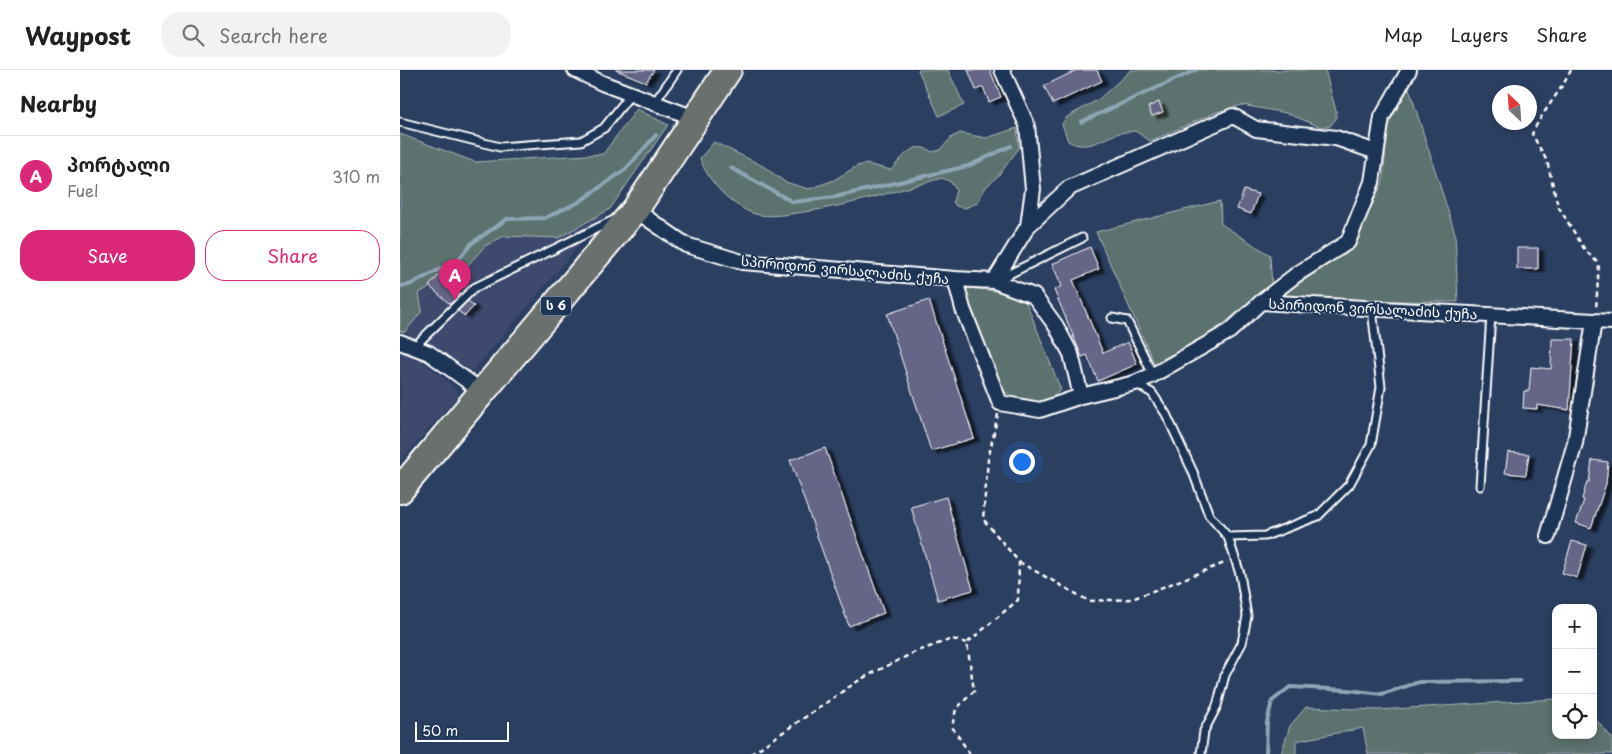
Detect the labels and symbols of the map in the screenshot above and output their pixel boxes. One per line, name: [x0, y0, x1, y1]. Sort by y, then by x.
north arrow: [1492, 85, 1537, 130]
street label: სპირიდონ ვირსალაძის ქუჩა: [740, 250, 950, 289]
pin: A: [439, 259, 471, 300]
street label: სპირიდონ ვირსალაძის ქუჩა: [1268, 293, 1478, 324]
road number: ს 6: [541, 297, 571, 316]
your location: [1009, 449, 1035, 475]
scale bar: [415, 719, 509, 742]

